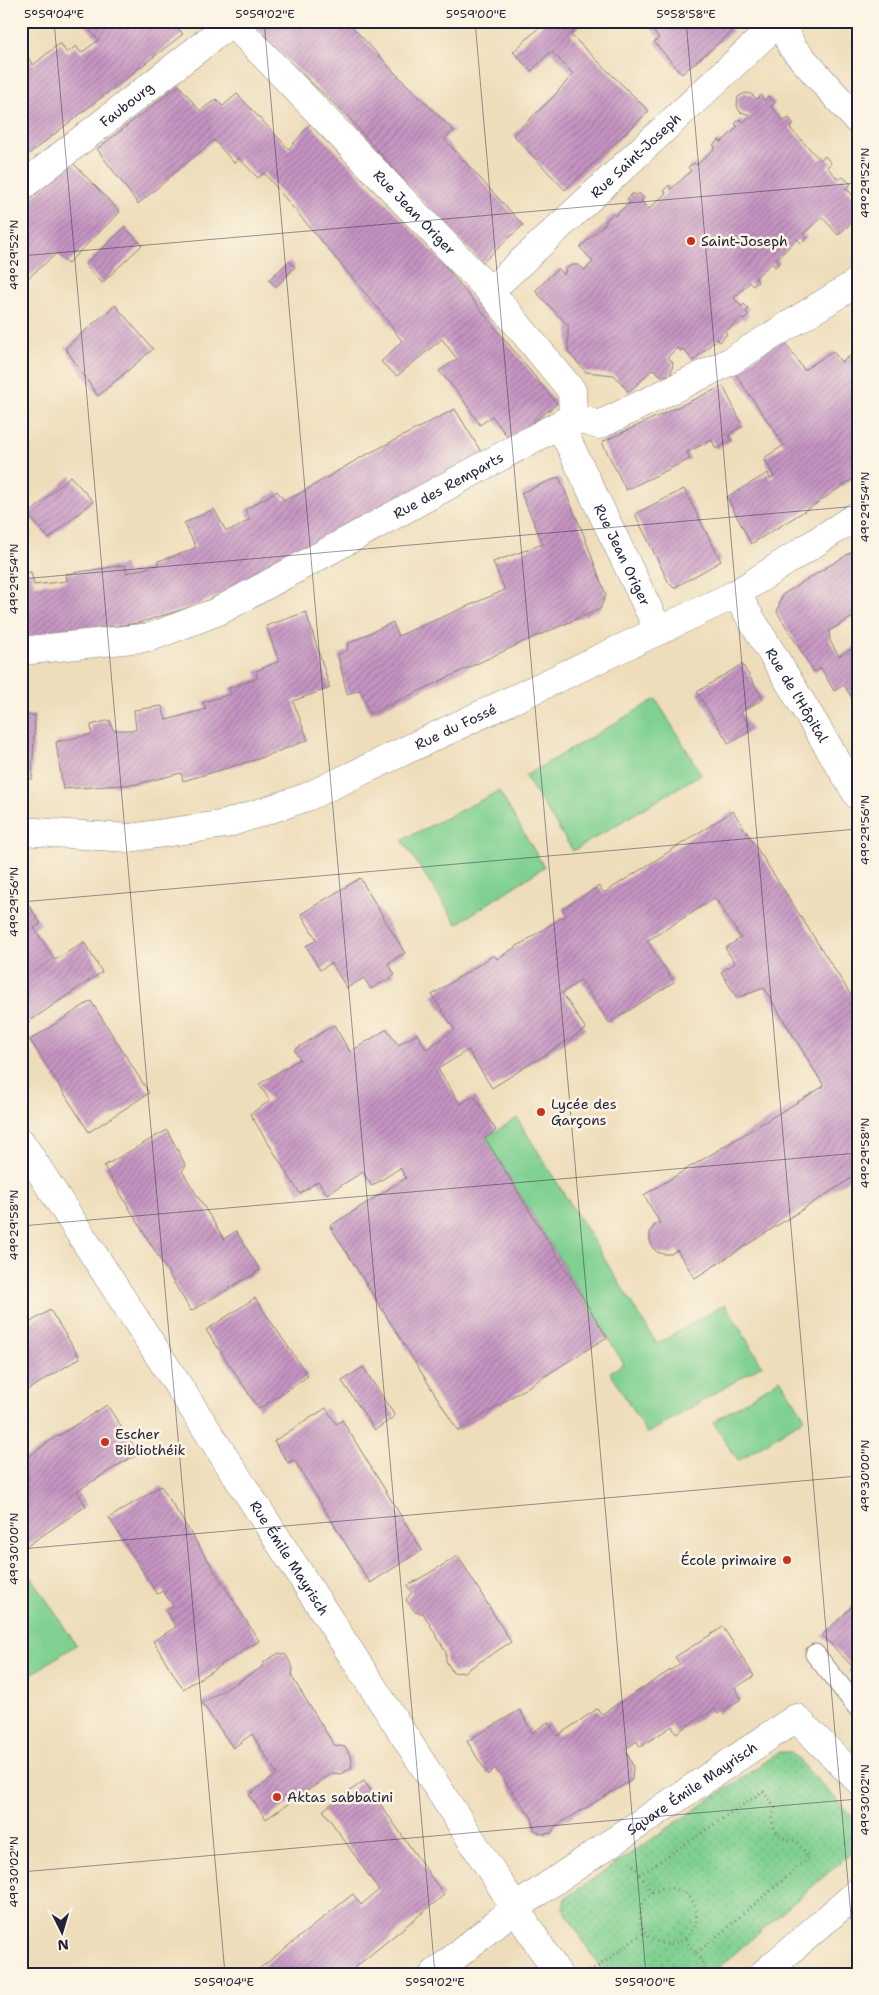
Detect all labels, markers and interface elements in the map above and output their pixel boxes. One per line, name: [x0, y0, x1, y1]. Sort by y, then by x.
text: 5°59'04"E: [24, 6, 84, 22]
text: 5°59'02"E: [235, 6, 295, 22]
text: 5°59'00"E: [446, 6, 506, 22]
text: 5°58'58"E: [656, 6, 716, 22]
street label: Faubourg: [96, 78, 157, 131]
street label: Rue Saint-Joseph: [587, 109, 685, 202]
text: 49°29'52"N: [857, 148, 873, 218]
street label: Rue Jean Origer: [370, 166, 460, 259]
text: 49°29'52"N: [6, 220, 22, 290]
place label: Saint-Joseph: [701, 232, 788, 250]
marker: Saint-Joseph: [685, 235, 697, 247]
street label: Rue des Remparts: [390, 448, 507, 523]
text: 49°29'54"N: [857, 472, 873, 542]
street label: Rue Jean Origer: [590, 501, 655, 609]
text: 49°29'54"N: [6, 544, 22, 614]
street label: Rue de l'Hôpital: [762, 644, 833, 746]
street label: Rue du Fossé: [412, 700, 499, 754]
text: 49°29'56"N: [857, 795, 873, 865]
text: 49°29'56"N: [6, 867, 22, 937]
place label: Lycée des Garçons: [551, 1095, 617, 1129]
marker: Lycée des Garçons: [535, 1106, 547, 1118]
text: 49°29'58"N: [857, 1118, 873, 1188]
text: 49°29'58"N: [6, 1190, 22, 1260]
place label: Escher Bibliothéik: [115, 1425, 186, 1459]
marker: Escher Bibliothéik: [99, 1436, 111, 1448]
text: 49°30'00"N: [857, 1440, 873, 1512]
street label: Rue Émile Mayrisch: [246, 1497, 333, 1619]
text: 49°30'00"N: [6, 1513, 22, 1585]
place label: École primaire: [681, 1551, 777, 1569]
marker: École primaire: [781, 1554, 793, 1566]
street label: Square Émile Mayrisch: [623, 1738, 761, 1839]
text: 49°30'02"N: [857, 1764, 873, 1836]
place label: Aktas sabbatini: [287, 1788, 393, 1806]
marker: Aktas sabbatini: [271, 1791, 283, 1803]
text: 49°30'02"N: [6, 1836, 22, 1908]
north arrow: [38, 1908, 88, 1958]
text: N: [57, 1936, 69, 1954]
text: 5°59'04"E: [194, 1974, 254, 1990]
text: 5°59'02"E: [405, 1974, 465, 1990]
text: 5°59'00"E: [615, 1974, 675, 1990]

